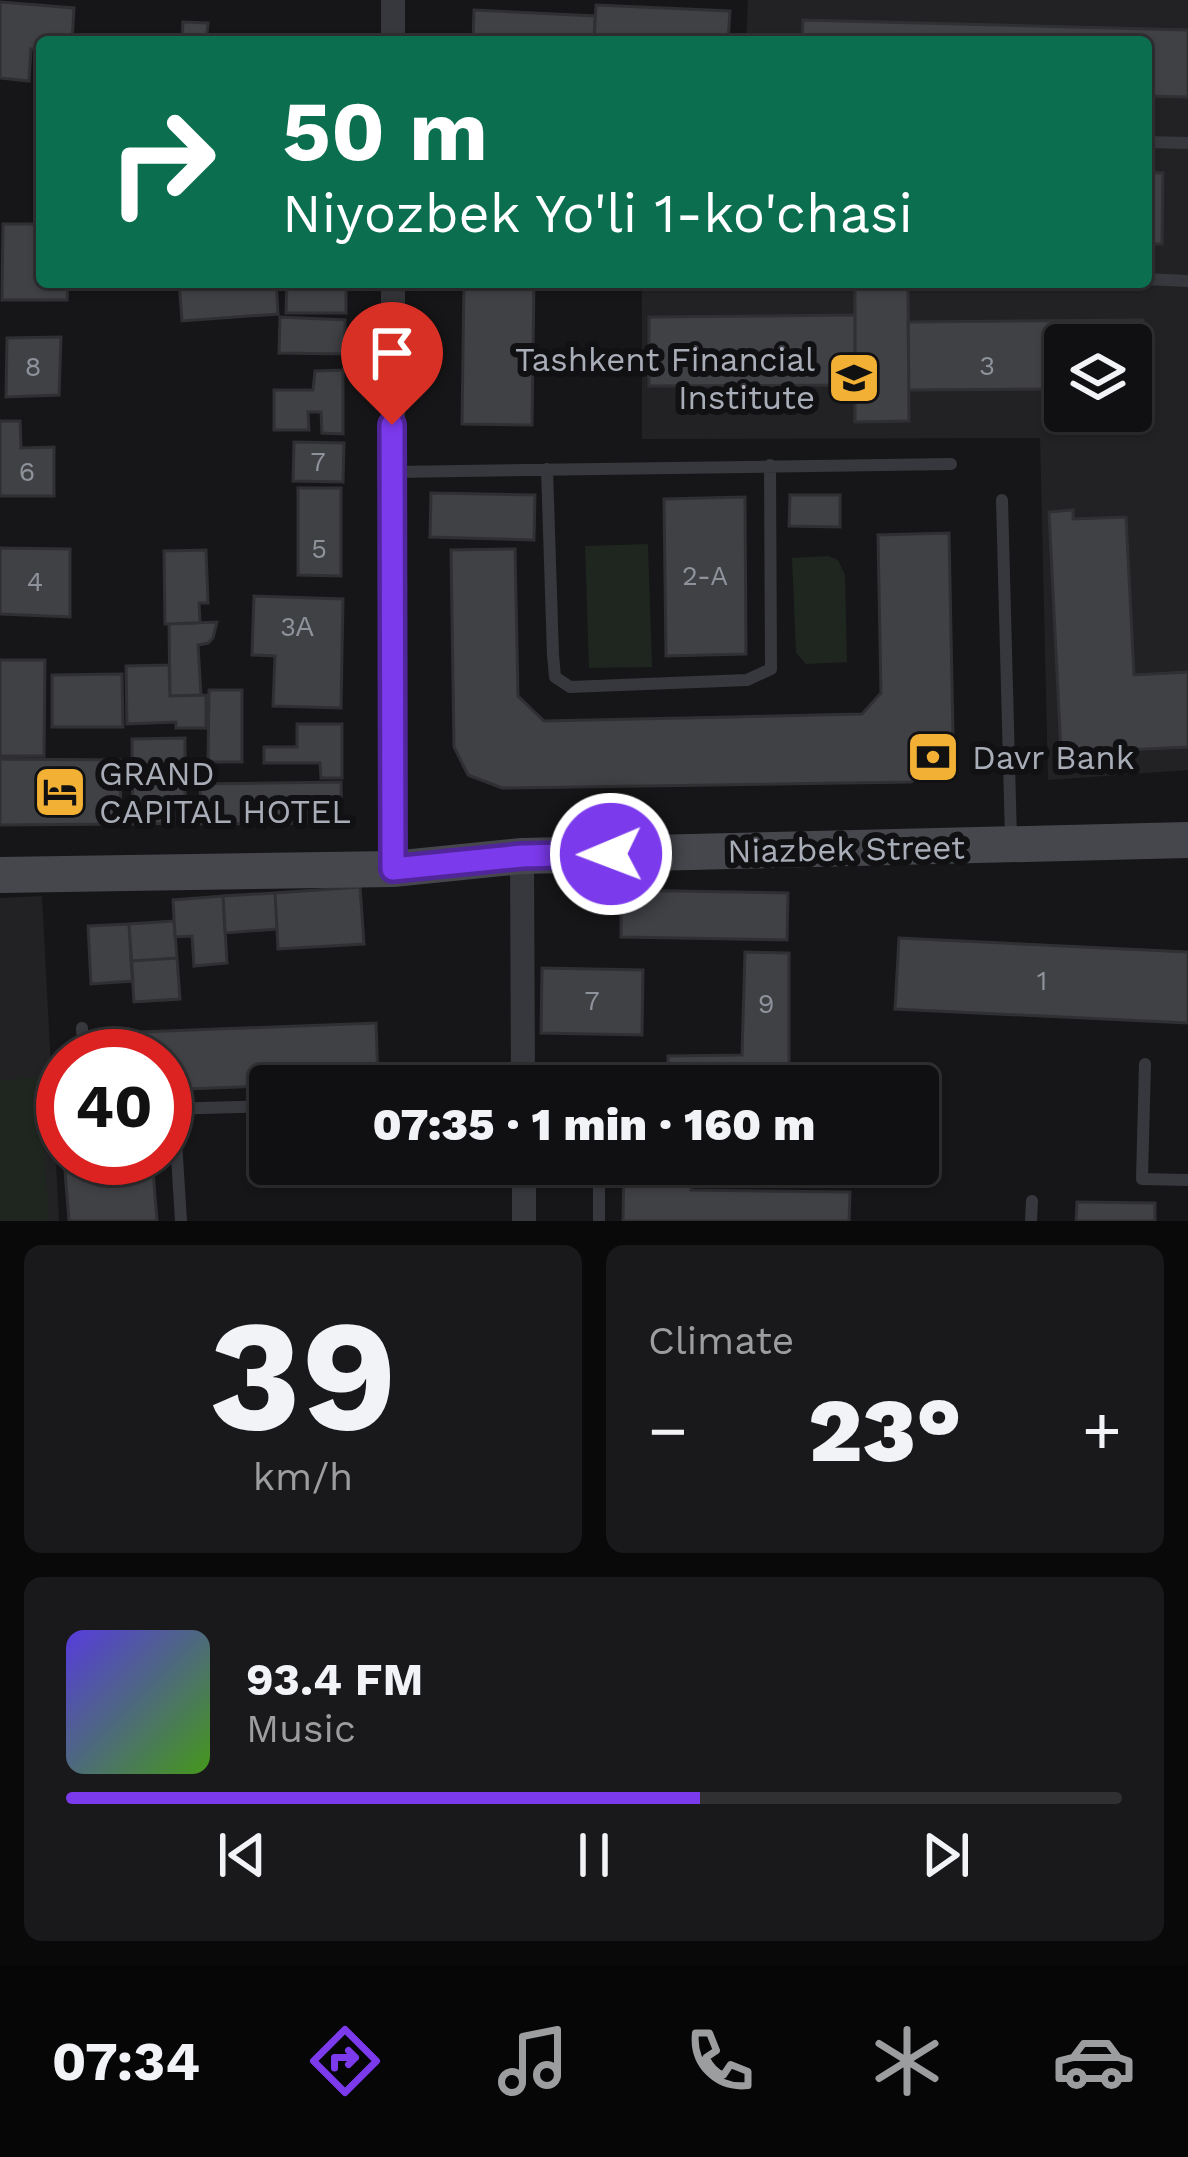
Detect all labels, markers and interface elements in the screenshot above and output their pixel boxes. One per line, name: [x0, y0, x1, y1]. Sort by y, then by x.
text: 50 m: [282, 82, 488, 180]
icon: right: [84, 84, 240, 240]
text: Niyozbek Yo'li 1-ko'chasi: [282, 182, 913, 245]
pin: [341, 302, 443, 425]
icon: arrive: [359, 320, 425, 386]
map controls: [1044, 324, 1152, 432]
button: layers: [1044, 324, 1152, 432]
place label: Tashkent Financial Institute: [515, 340, 815, 417]
school or university icon: Tashkent Financial Institute: [826, 350, 882, 406]
house number: 3: [979, 350, 995, 382]
house number: 8: [25, 351, 41, 383]
house number: 7: [310, 446, 326, 478]
house number: 6: [19, 456, 35, 488]
house number: 5: [311, 533, 327, 565]
house number: 2-A: [682, 560, 728, 592]
house number: 4: [27, 566, 43, 598]
house number: 3А: [280, 611, 314, 643]
bank icon: Davr Bank: [905, 729, 961, 785]
place label: Davr Bank: [972, 738, 1134, 777]
place label: GRAND CAPITAL HOTEL: [99, 754, 351, 831]
hotel icon: GRAND CAPITAL HOTEL: [32, 764, 88, 820]
position arrow: [548, 791, 674, 917]
street label: Niazbek Street: [727, 827, 965, 871]
house number: 1: [1037, 965, 1047, 997]
house number: 7: [584, 985, 600, 1017]
house number: 9: [758, 988, 774, 1020]
speed limit sign: 40: [36, 1029, 192, 1185]
text: 07:35 · 1 min · 160 m: [373, 1098, 815, 1151]
text: 39: [209, 1284, 397, 1467]
text: Climate: [648, 1318, 794, 1363]
text: 23°: [808, 1377, 962, 1483]
text: −: [648, 1392, 688, 1469]
text: +: [1082, 1392, 1122, 1469]
text: km/h: [253, 1454, 353, 1499]
text: 93.4 FM: [246, 1653, 423, 1706]
text: Music: [246, 1706, 356, 1751]
icon: previous: [209, 1822, 275, 1888]
icon: pause: [561, 1822, 627, 1888]
icon: next: [913, 1822, 979, 1888]
icon: directions: [303, 2019, 387, 2103]
icon: music: [491, 2019, 575, 2103]
icon: phone: [678, 2019, 762, 2103]
icon: climate: [865, 2019, 949, 2103]
icon: car: [1052, 2019, 1136, 2103]
text: 07:34: [52, 2030, 200, 2093]

